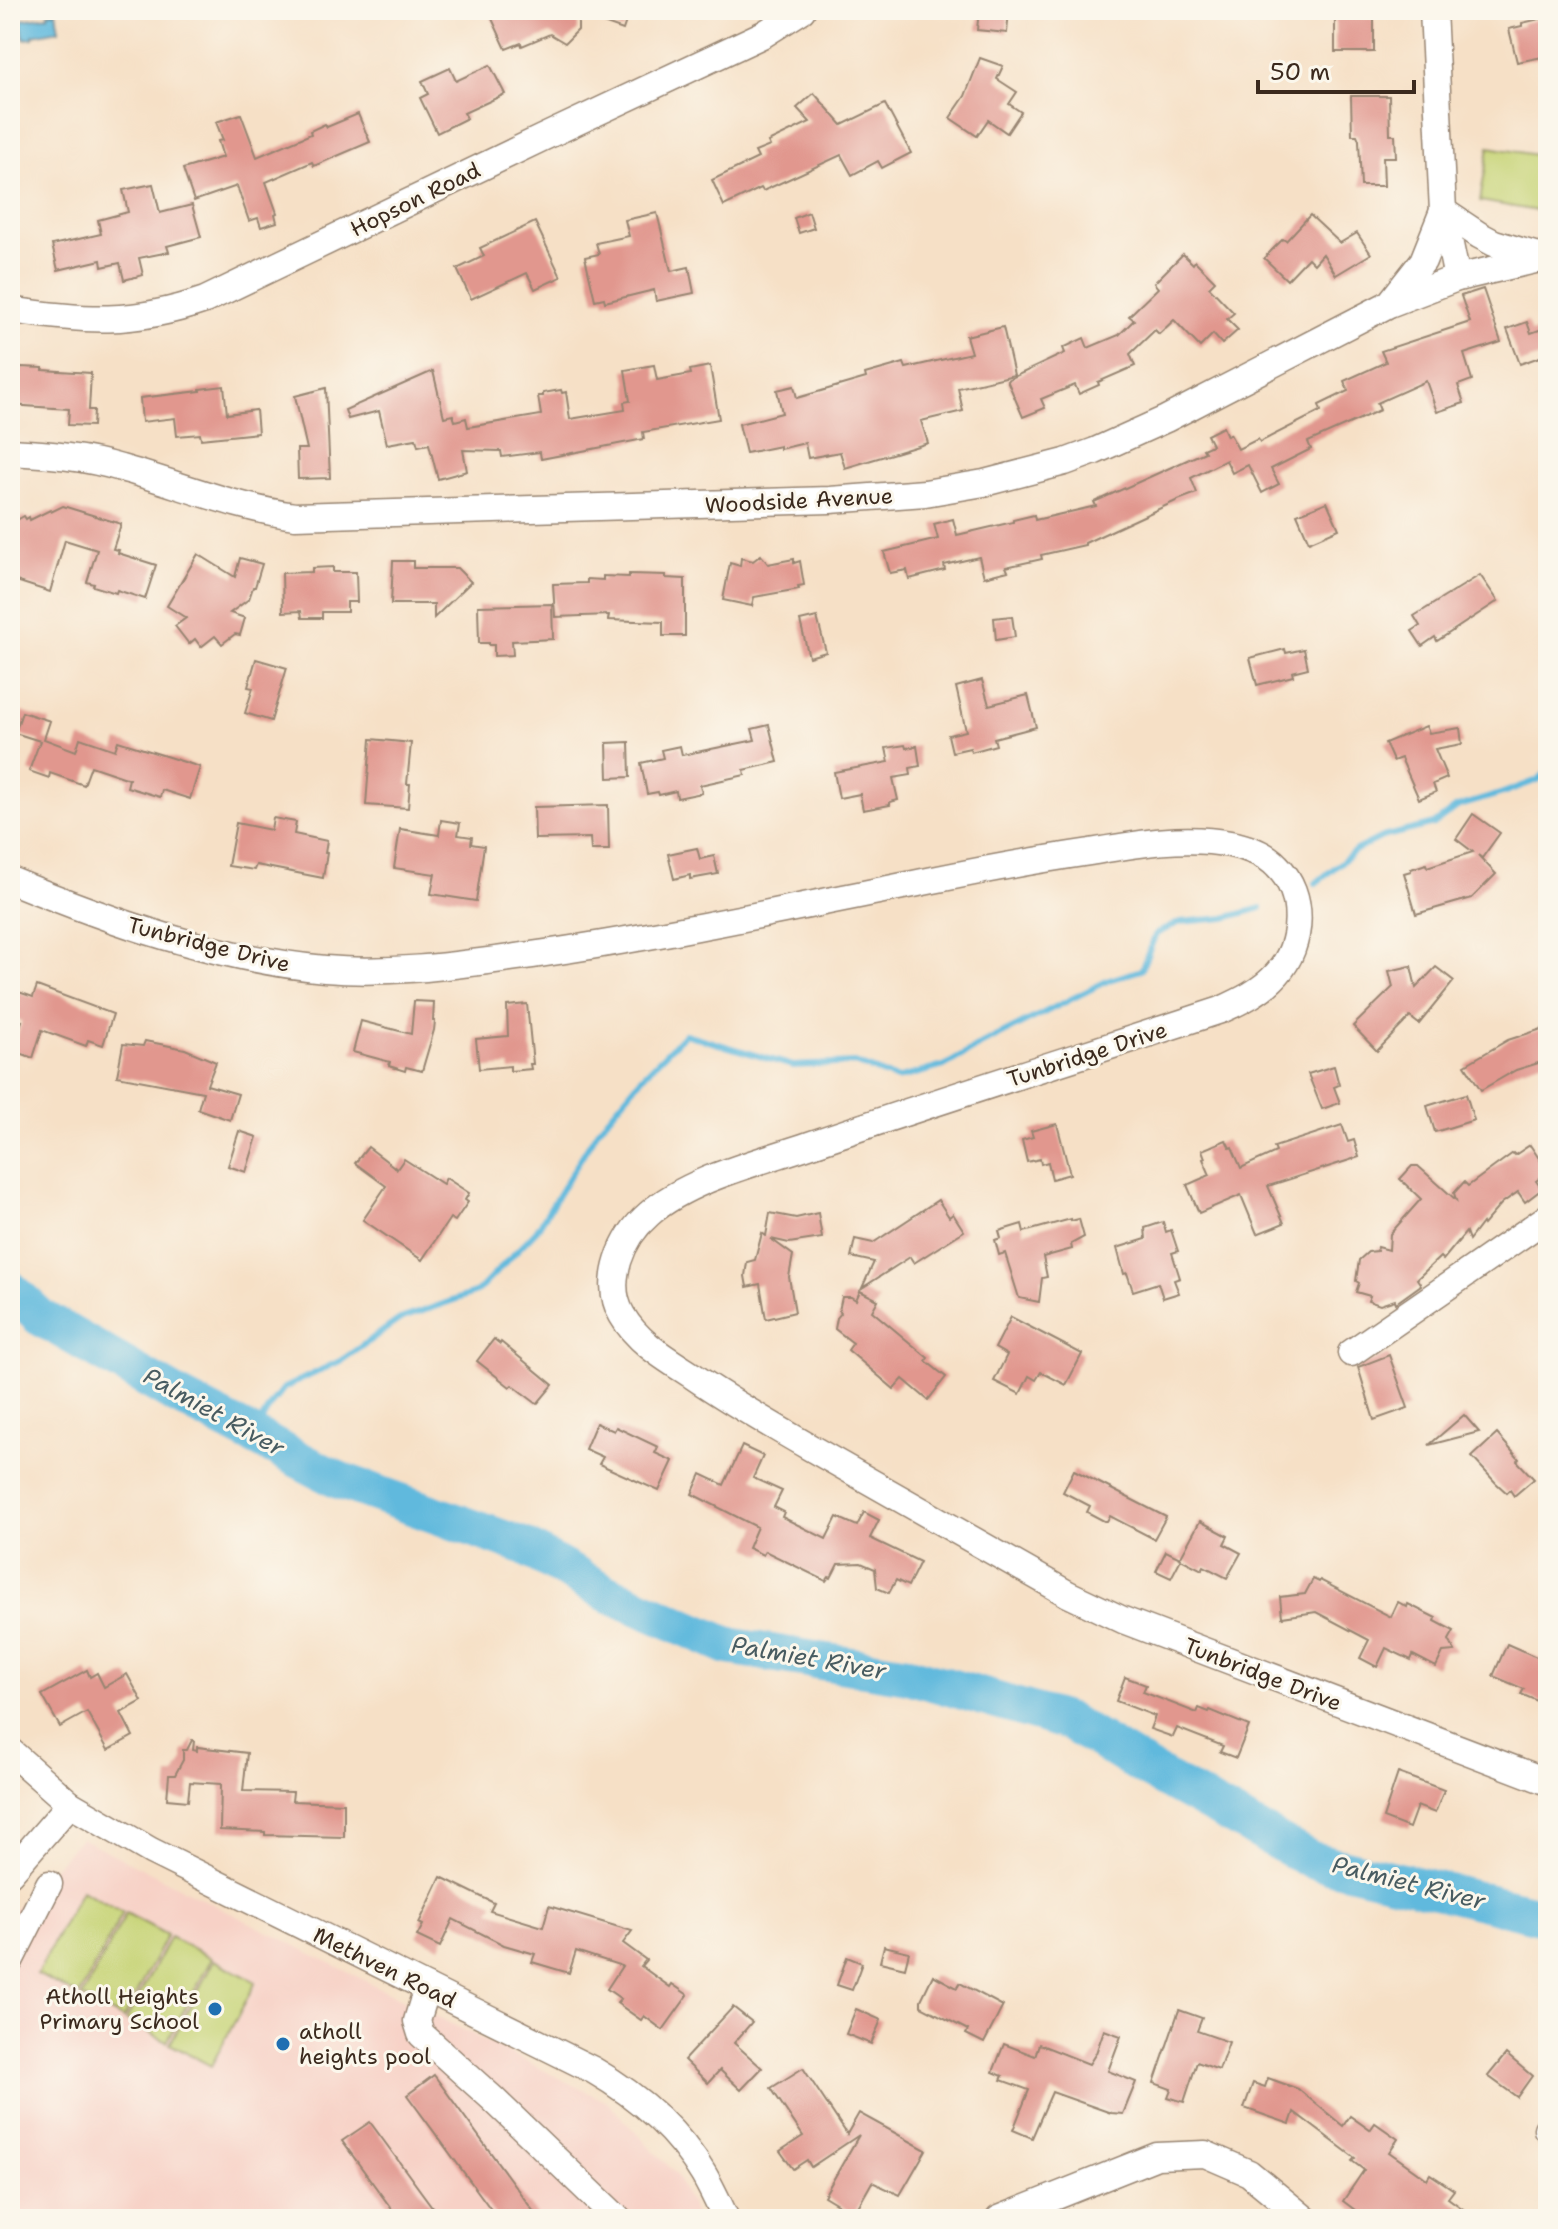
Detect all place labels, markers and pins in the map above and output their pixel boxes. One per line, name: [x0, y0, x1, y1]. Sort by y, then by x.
place label: Atholl Heights Primary School: [40, 1982, 199, 2036]
marker: Atholl Heights Primary School: [206, 2000, 224, 2018]
place label: atholl heights pool: [299, 2017, 431, 2071]
marker: atholl heights pool: [274, 2035, 292, 2053]

